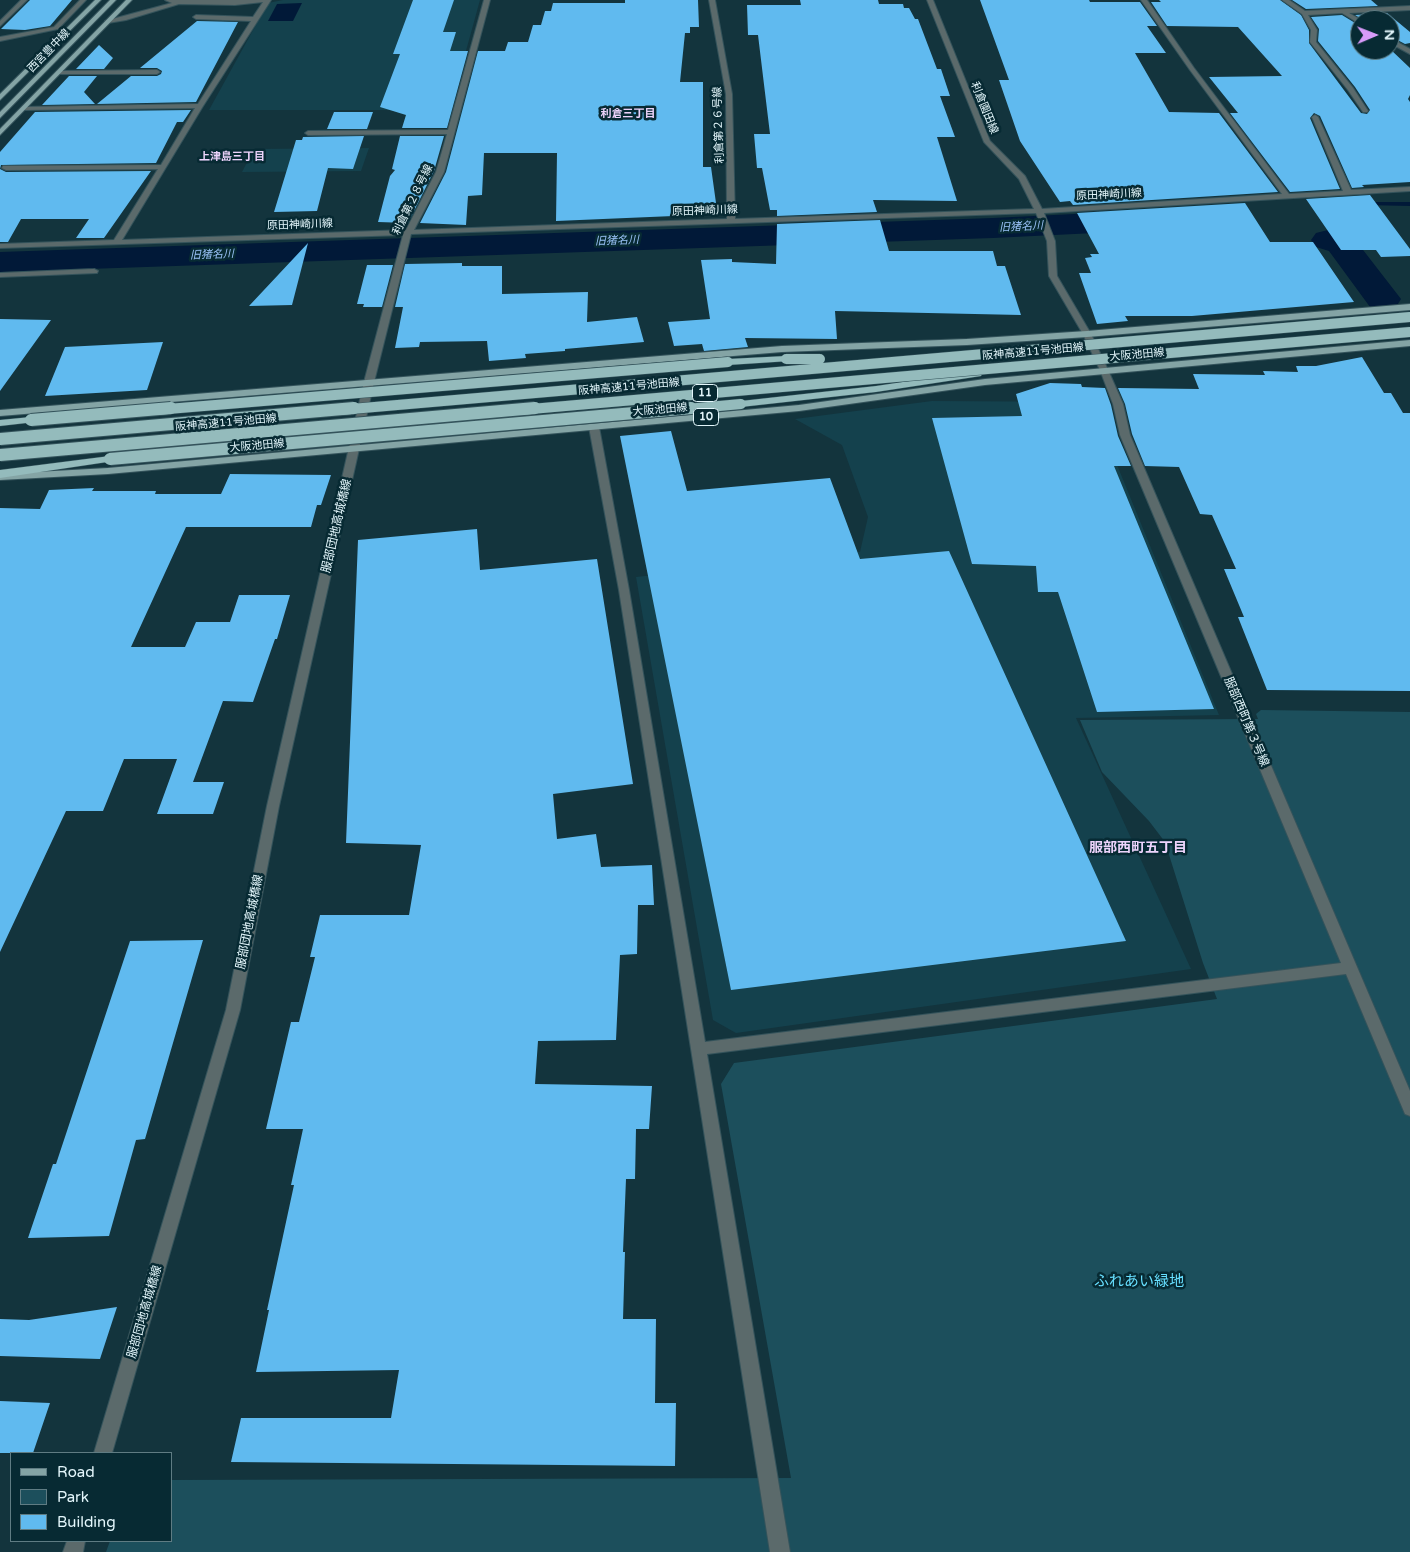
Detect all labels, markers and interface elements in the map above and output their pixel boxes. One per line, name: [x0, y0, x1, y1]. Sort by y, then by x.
north arrow: [1350, 10, 1400, 60]
street label: 西宮豊中線: [25, 27, 73, 75]
text: N: [1381, 29, 1398, 41]
street label: 利倉園田線: [968, 80, 1000, 136]
street label: 利倉第２６号線: [711, 86, 727, 164]
district label: 利倉三丁目: [601, 107, 655, 121]
district label: 上津島三丁目: [199, 150, 265, 164]
street label: 利倉第２８号線: [390, 163, 436, 237]
street label: 原田神崎川線: [1076, 187, 1142, 203]
street label: 原田神崎川線: [672, 203, 738, 219]
street label: 原田神崎川線: [267, 217, 333, 233]
water label: 旧猪名川: [999, 219, 1043, 235]
water label: 旧猪名川: [595, 234, 639, 248]
water label: 旧猪名川: [190, 248, 234, 262]
street label: 阪神高速11号池田線: [982, 341, 1084, 363]
street label: 大阪池田線: [1109, 346, 1165, 364]
street label: 阪神高速11号池田線: [578, 376, 680, 398]
road number: 11: [692, 384, 718, 402]
street label: 大阪池田線: [632, 401, 688, 419]
road number: 10: [694, 408, 718, 426]
street label: 阪神高速11号池田線: [175, 412, 277, 434]
street label: 大阪池田線: [229, 437, 285, 455]
street label: 服部団地高城橋線: [319, 478, 355, 574]
street label: 服部西町第３号線: [1221, 675, 1271, 769]
district label: 服部西町五丁目: [1089, 840, 1187, 856]
street label: 服部団地高城橋線: [234, 874, 266, 970]
street label: 服部団地高城橋線: [125, 1264, 165, 1360]
park label: ふれあい緑地: [1094, 1273, 1184, 1291]
legend: [10, 1452, 172, 1542]
text: Road: [57, 1463, 95, 1481]
text: Park: [57, 1488, 89, 1506]
text: Building: [57, 1513, 116, 1531]

